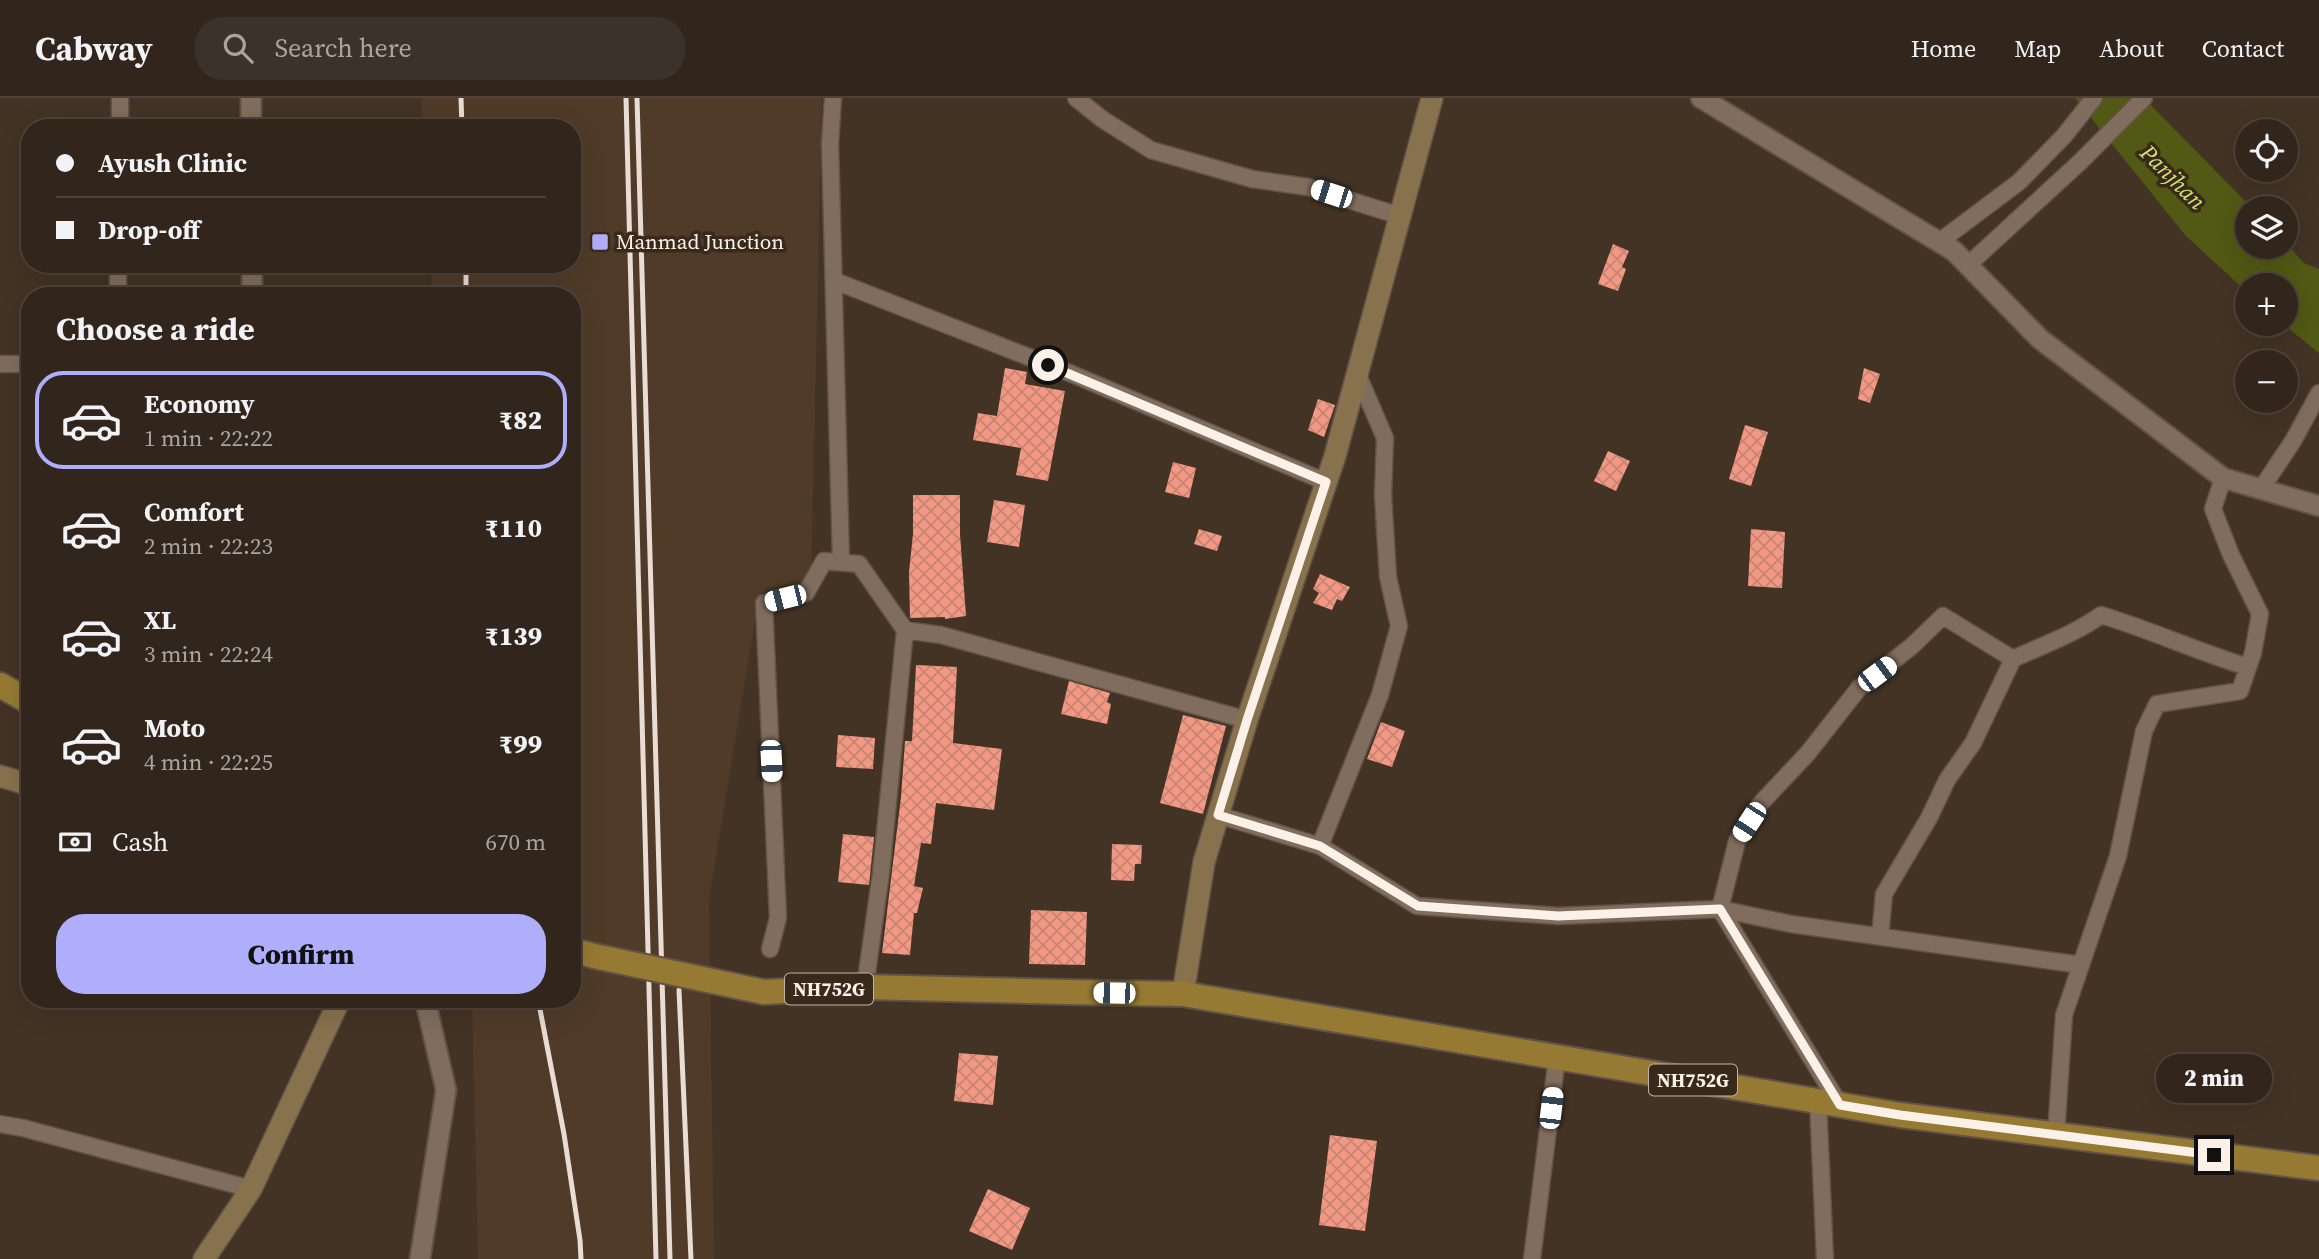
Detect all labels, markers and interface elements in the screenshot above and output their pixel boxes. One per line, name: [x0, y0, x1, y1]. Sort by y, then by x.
search box: [195, 17, 685, 80]
text: Cabway: [35, 26, 153, 71]
icon: search: [219, 29, 257, 67]
text: Search here: [275, 30, 412, 66]
text: Home: [1911, 32, 1976, 65]
text: Map: [2014, 32, 2061, 65]
text: About: [2099, 32, 2164, 65]
text: Contact: [2202, 32, 2284, 65]
map controls: [2235, 119, 2298, 413]
button: locate: [2235, 119, 2298, 182]
water label: Panjhan: [2132, 136, 2213, 217]
text: Ayush Clinic: [98, 145, 247, 181]
car: [1308, 178, 1355, 210]
button: layers: [2235, 196, 2298, 259]
text: Drop-off: [98, 212, 200, 248]
place label: Manmad Junction: [616, 227, 784, 256]
marker: Manmad Junction: [590, 232, 610, 252]
button: +: [2235, 273, 2298, 336]
text: Choose a ride: [56, 307, 255, 351]
route start: [1032, 349, 1064, 381]
button: −: [2235, 350, 2298, 413]
text: Economy: [144, 386, 255, 422]
icon: car: [60, 389, 123, 452]
text: ₹82: [499, 402, 542, 438]
text: 1 min · 22:22: [144, 422, 273, 454]
text: Comfort: [144, 494, 244, 530]
icon: car: [60, 497, 123, 560]
text: ₹110: [485, 510, 542, 546]
text: 2 min · 22:23: [144, 530, 273, 562]
car: [763, 583, 808, 613]
text: XL: [144, 602, 176, 638]
icon: car: [60, 605, 123, 668]
text: ₹139: [485, 618, 542, 654]
text: 3 min · 22:24: [144, 638, 273, 670]
car: [1854, 653, 1901, 695]
text: Moto: [144, 710, 205, 746]
icon: car: [60, 713, 123, 776]
text: ₹99: [499, 726, 542, 762]
car: [760, 739, 783, 783]
text: 4 min · 22:25: [144, 746, 273, 778]
car: [1729, 799, 1770, 845]
icon: cash: [56, 823, 94, 861]
text: Cash: [112, 824, 168, 860]
text: 670 m: [485, 826, 546, 858]
button: Confirm: [56, 914, 546, 994]
road number: NH752G: [785, 974, 873, 1004]
car: [1093, 982, 1136, 1004]
callout: 2 min: [2156, 1054, 2272, 1102]
text: 2 min: [2184, 1062, 2244, 1094]
road number: NH752G: [1649, 1064, 1737, 1096]
car: [1539, 1086, 1564, 1130]
route end: [2198, 1139, 2230, 1171]

